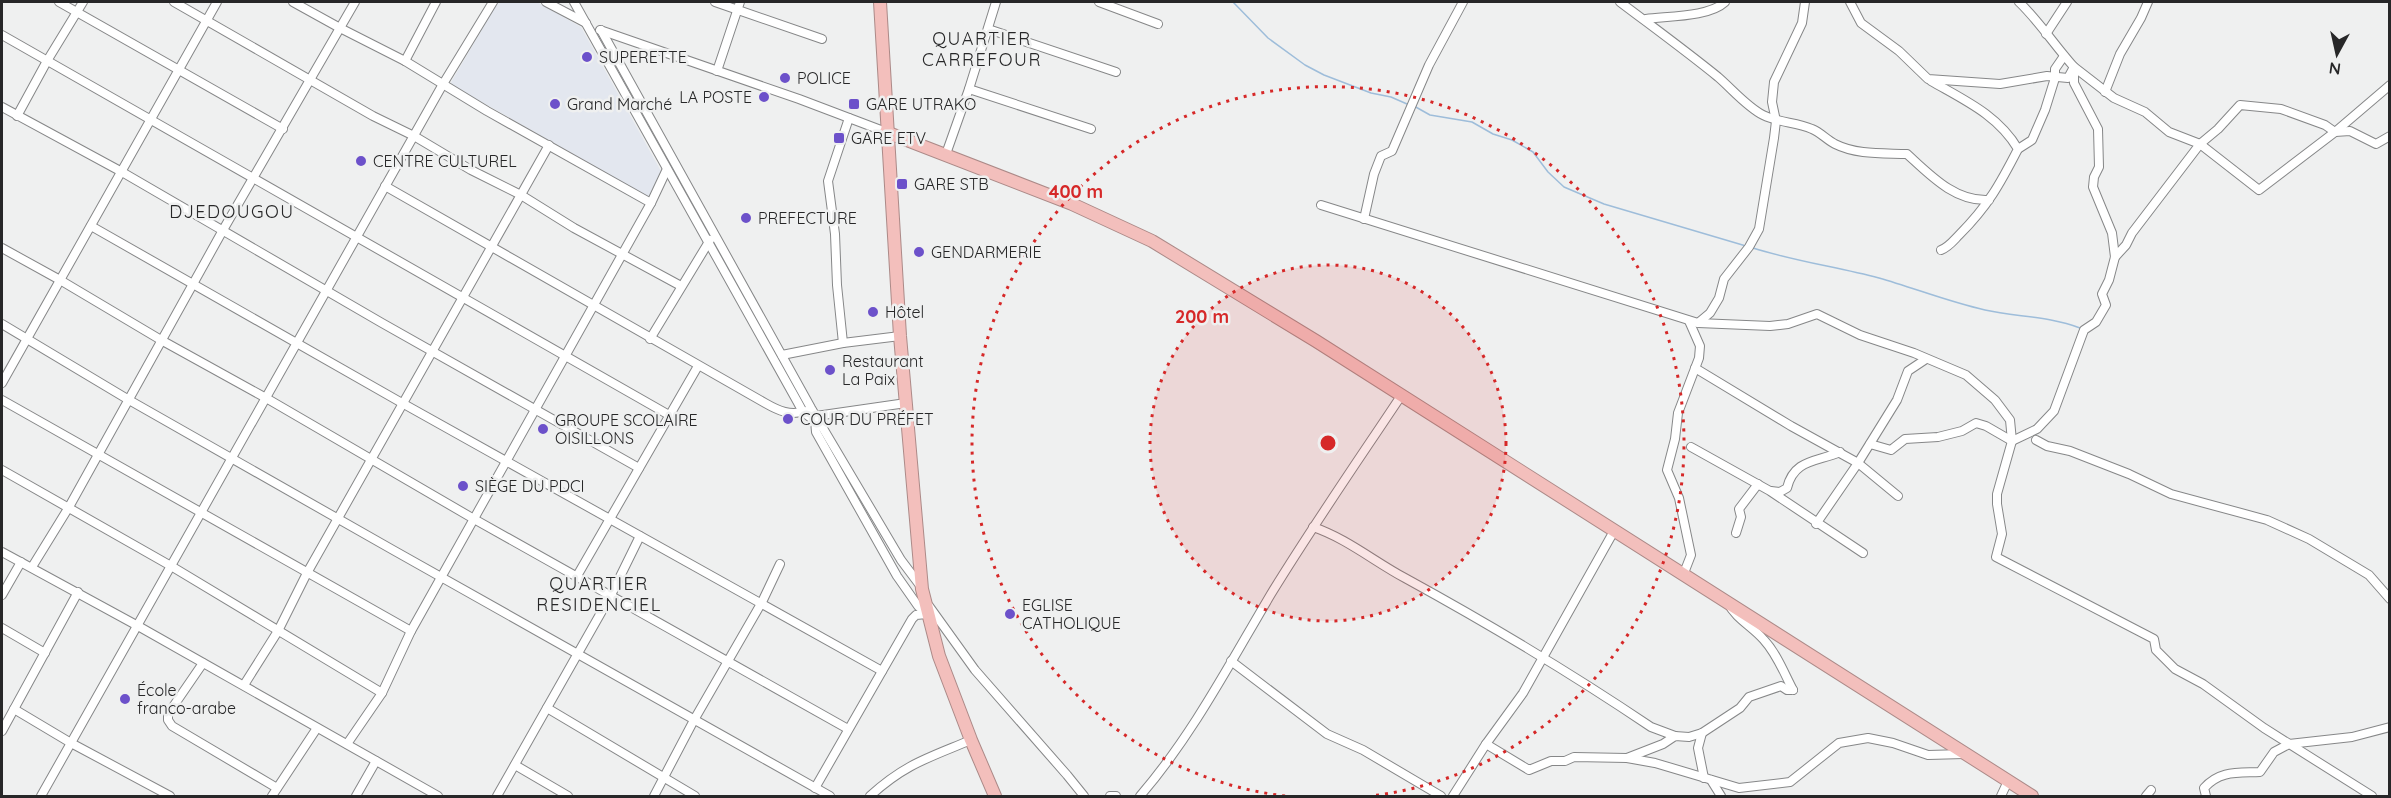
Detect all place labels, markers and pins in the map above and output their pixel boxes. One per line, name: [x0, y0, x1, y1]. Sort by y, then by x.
place label: SUPERETTE: [599, 47, 687, 67]
marker: SUPERETTE: [580, 50, 594, 64]
place label: POLICE: [797, 68, 851, 88]
marker: POLICE: [778, 71, 792, 85]
place label: LA POSTE: [679, 87, 752, 107]
marker: LA POSTE: [757, 90, 771, 104]
place label: Grand Marché: [567, 94, 672, 114]
place label: GARE UTRAKO: [866, 94, 976, 114]
marker: Grand Marché: [548, 97, 562, 111]
marker: GARE UTRAKO: [847, 97, 861, 111]
place label: GARE ETV: [851, 128, 927, 148]
marker: GARE ETV: [832, 131, 846, 145]
place label: CENTRE CULTUREL: [373, 151, 517, 171]
marker: CENTRE CULTUREL: [354, 154, 368, 168]
place label: GARE STB: [914, 174, 989, 194]
marker: GARE STB: [895, 177, 909, 191]
place label: PREFECTURE: [758, 208, 857, 228]
marker: PREFECTURE: [739, 211, 753, 225]
place label: GENDARMERIE: [931, 242, 1041, 262]
marker: GENDARMERIE: [912, 245, 926, 259]
place label: Hôtel: [885, 302, 924, 322]
marker: Hôtel: [866, 305, 880, 319]
place label: Restaurant La Paix: [842, 351, 924, 389]
marker: Restaurant La Paix: [823, 363, 837, 377]
place label: COUR DU PRÉFET: [800, 409, 934, 429]
place label: GROUPE SCOLAIRE OISILLONS: [555, 410, 698, 448]
marker: COUR DU PRÉFET: [781, 412, 795, 426]
marker: GROUPE SCOLAIRE OISILLONS: [536, 422, 550, 436]
centre of rings: [1318, 433, 1338, 453]
place label: SIÈGE DU PDCI: [475, 476, 584, 496]
marker: SIÈGE DU PDCI: [456, 479, 470, 493]
place label: EGLISE CATHOLIQUE: [1022, 595, 1121, 633]
marker: EGLISE CATHOLIQUE: [1003, 607, 1017, 621]
place label: École franco-arabe: [137, 680, 236, 718]
marker: École franco-arabe: [118, 692, 132, 706]

